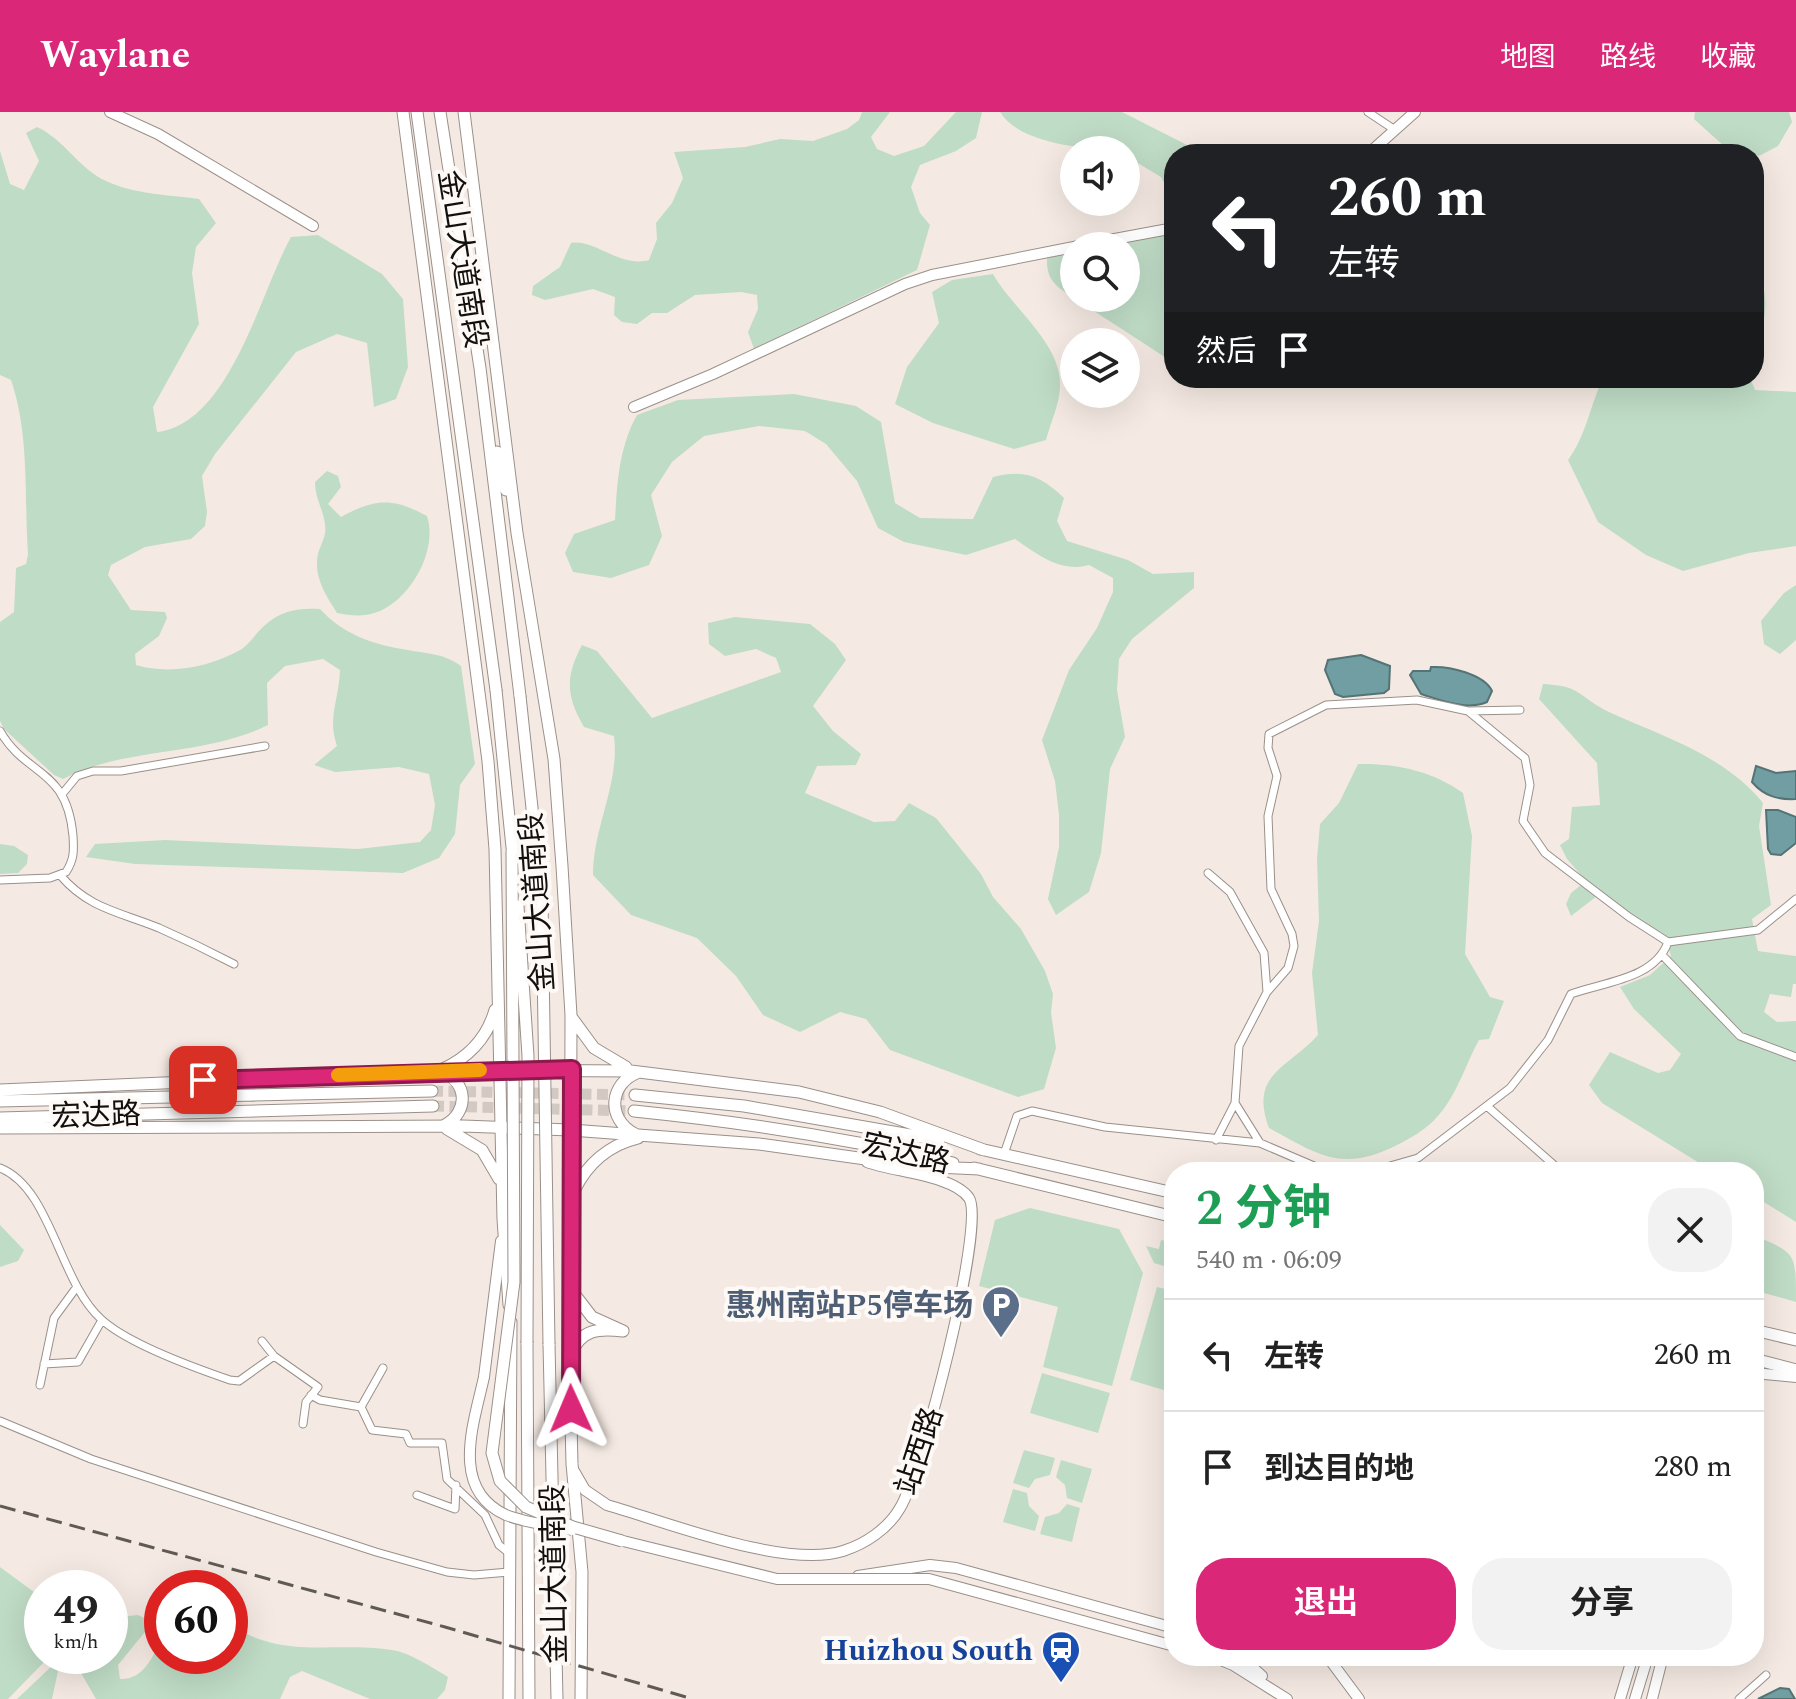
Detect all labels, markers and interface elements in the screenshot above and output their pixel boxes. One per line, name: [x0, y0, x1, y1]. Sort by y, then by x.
text: Waylane: [40, 27, 190, 85]
text: 地图: [1500, 36, 1556, 79]
text: 路线: [1600, 36, 1656, 79]
text: 收藏: [1700, 36, 1756, 79]
map controls: [1060, 136, 1140, 408]
button: sound: [1060, 136, 1140, 216]
text: 260 m: [1328, 156, 1487, 241]
street label: 金山大道南段: [425, 167, 499, 352]
icon: left: [1196, 176, 1300, 280]
button: search: [1060, 232, 1140, 312]
text: 左转: [1328, 237, 1400, 292]
button: layers: [1060, 328, 1140, 408]
icon: arrive: [1272, 328, 1316, 372]
text: 然后: [1196, 329, 1256, 375]
street label: 金山大道南段: [509, 811, 567, 993]
pin: [169, 1046, 237, 1114]
icon: arrive: [181, 1058, 225, 1102]
street label: 宏达路: [50, 1091, 142, 1141]
street label: 宏达路: [857, 1121, 955, 1187]
text: 2 分钟: [1196, 1173, 1331, 1246]
button: close: [1648, 1188, 1732, 1272]
text: 540 m · 06:09: [1196, 1240, 1342, 1280]
place label: 惠州南站P5停车场: [726, 1283, 973, 1329]
parking icon: 惠州南站P5停车场: [980, 1284, 1022, 1339]
text: 260 m: [1654, 1332, 1732, 1378]
icon: left: [1196, 1333, 1240, 1377]
text: 左转: [1264, 1334, 1324, 1380]
position arrow: [529, 1367, 613, 1451]
street label: 站西路: [884, 1401, 956, 1501]
text: 280 m: [1654, 1444, 1732, 1490]
icon: arrive: [1196, 1445, 1240, 1489]
text: 到达目的地: [1264, 1446, 1414, 1492]
street label: 金山大道南段: [530, 1484, 580, 1664]
button: 退出: [1196, 1558, 1456, 1650]
button: 分享: [1472, 1558, 1732, 1650]
speed limit sign: 60: [144, 1570, 248, 1674]
text: 49: [54, 1581, 98, 1642]
text: km/h: [54, 1627, 99, 1657]
place label: Huizhou South: [824, 1628, 1033, 1674]
station icon: Huizhou South: [1040, 1629, 1082, 1684]

